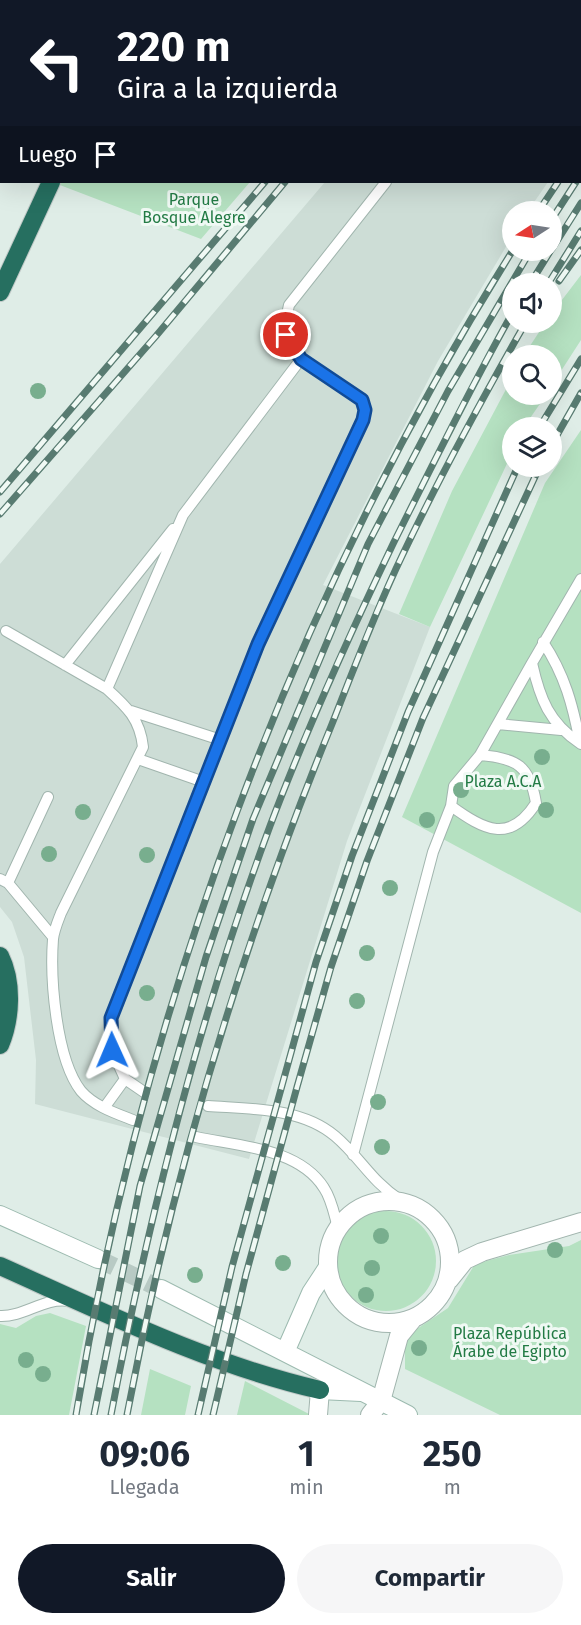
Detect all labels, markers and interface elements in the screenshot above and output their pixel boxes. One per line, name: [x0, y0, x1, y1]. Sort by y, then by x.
text: 220 m: [117, 22, 230, 72]
icon: left: [18, 24, 96, 102]
text: Gira a la izquierda: [117, 73, 338, 105]
icon: arrive: [89, 138, 122, 171]
text: Luego: [18, 141, 77, 168]
park label: Parque Bosque Alegre: [142, 190, 246, 227]
north arrow: [502, 201, 562, 261]
map controls: [502, 201, 562, 477]
button: sound: [502, 273, 562, 333]
pin: [260, 309, 311, 360]
icon: arrive: [269, 318, 302, 351]
button: search: [502, 345, 562, 405]
button: layers: [502, 417, 562, 477]
park label: Plaza A.C.A: [465, 772, 542, 791]
position arrow: [80, 1018, 144, 1082]
park label: Plaza República Árabe de Egipto: [453, 1324, 567, 1361]
text: 09:06: [99, 1432, 190, 1476]
text: 1: [298, 1432, 315, 1476]
text: 250: [423, 1432, 482, 1476]
text: Llegada: [110, 1475, 180, 1499]
text: min: [289, 1475, 324, 1499]
text: m: [444, 1475, 461, 1499]
button: Salir: [18, 1544, 285, 1613]
button: Compartir: [297, 1544, 563, 1613]

